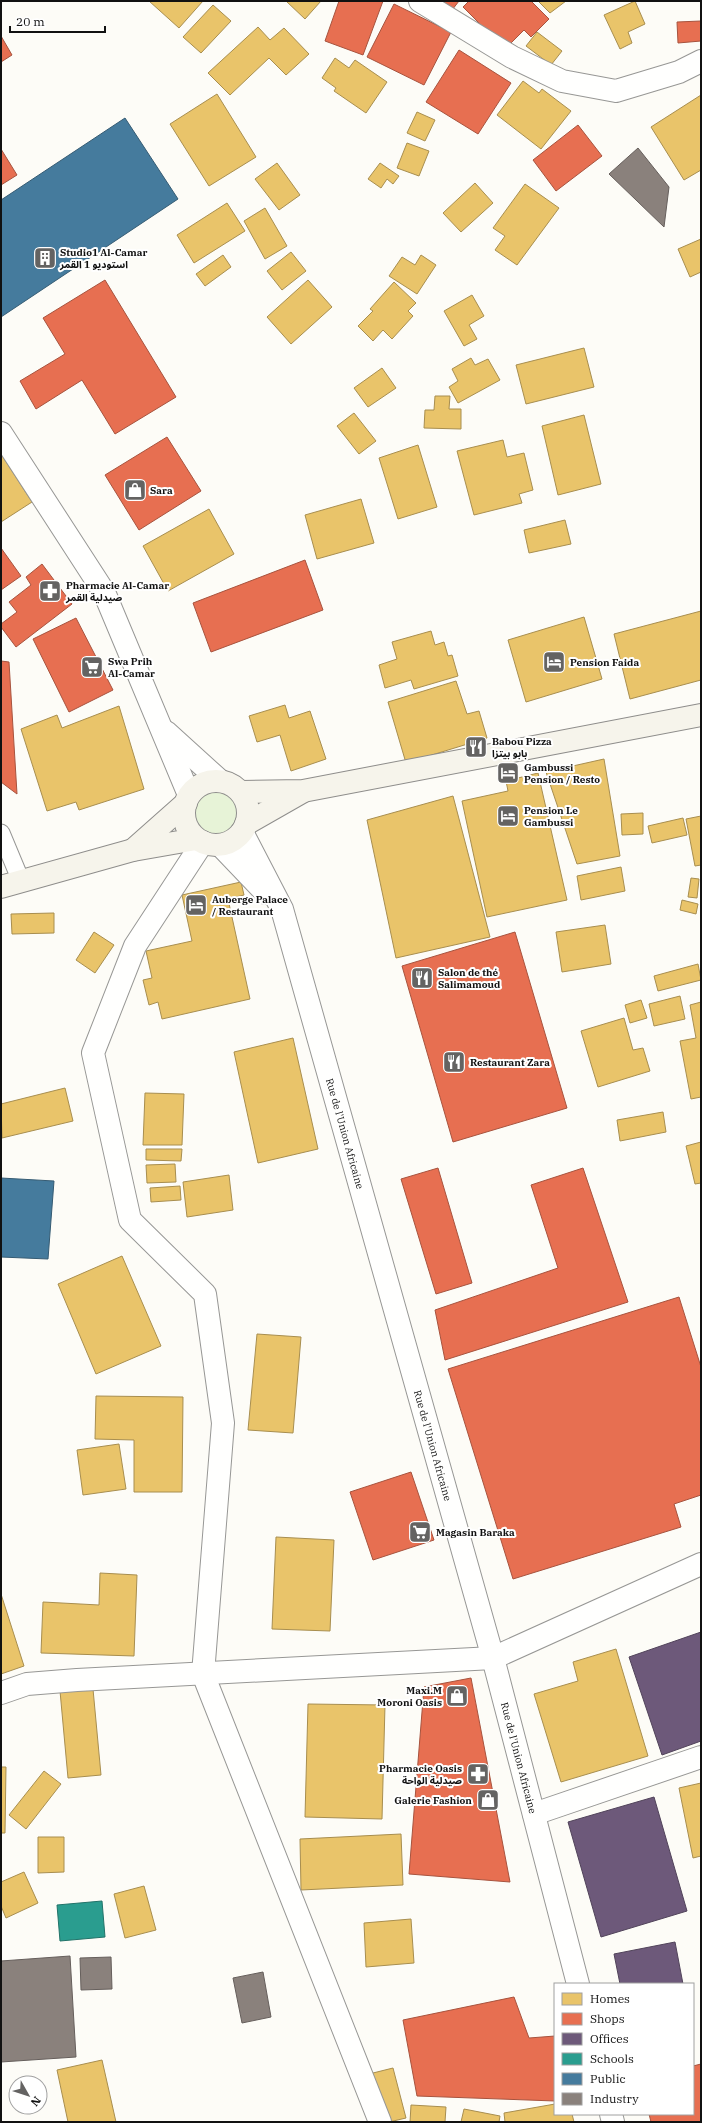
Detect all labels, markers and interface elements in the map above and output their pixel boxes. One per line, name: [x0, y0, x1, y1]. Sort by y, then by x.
scale bar: [10, 8, 105, 34]
text: 20 m: [16, 14, 45, 29]
building icon: Studio1 Al-Camar استوديو 1 القمر: [32, 245, 58, 271]
place label: Studio1 Al-Camar استوديو 1 القمر: [59, 246, 147, 271]
shop icon: Sara: [122, 477, 148, 503]
place label: Sara: [150, 484, 173, 497]
pharmacy icon: Pharmacie Al-Camar صيدلية القمر: [37, 578, 63, 604]
place label: Pharmacie Al-Camar صيدلية القمر: [65, 579, 169, 604]
hotel icon: Pension Faida: [541, 649, 567, 675]
supermarket icon: Swa Prih Al-Camar: [79, 654, 105, 680]
place label: Swa Prih Al-Camar: [108, 655, 155, 680]
place label: Pension Faida: [570, 656, 639, 669]
restaurant icon: Babou Pizza بابو بيتزا: [463, 734, 489, 760]
place label: Babou Pizza بابو بيتزا: [492, 735, 552, 760]
hotel icon: Gambussi Pension / Resto: [495, 760, 521, 786]
place label: Gambussi Pension / Resto: [524, 761, 600, 786]
hotel icon: Pension Le Gambussi: [495, 803, 521, 829]
place label: Pension Le Gambussi: [524, 804, 578, 829]
hotel icon: Auberge Palace / Restaurant: [183, 892, 209, 918]
place label: Auberge Palace / Restaurant: [212, 893, 288, 918]
restaurant icon: Salon de thé Salimamoud: [409, 965, 435, 991]
place label: Salon de thé Salimamoud: [438, 966, 501, 991]
restaurant icon: Restaurant Zara: [441, 1049, 467, 1075]
place label: Restaurant Zara: [470, 1056, 550, 1069]
street label: Rue de l'Union Africaine: [323, 1077, 367, 1191]
street label: Rue de l'Union Africaine: [411, 1389, 454, 1502]
supermarket icon: Magasin Baraka: [407, 1519, 433, 1545]
place label: Magasin Baraka: [436, 1526, 515, 1539]
shop icon: Maxi.M Moroni Oasis: [444, 1683, 470, 1709]
place label: Maxi.M Moroni Oasis: [377, 1684, 442, 1709]
street label: Rue de l'Union Africaine: [498, 1701, 539, 1815]
pharmacy icon: Pharmacie Oasis صيدلية الواحة: [465, 1761, 491, 1787]
place label: Pharmacie Oasis صيدلية الواحة: [379, 1762, 462, 1787]
shop icon: Galerie Fashion: [475, 1787, 501, 1813]
place label: Galerie Fashion: [394, 1794, 472, 1807]
legend: [554, 1983, 694, 2115]
text: Homes: [590, 1991, 630, 2006]
text: Shops: [590, 2011, 625, 2026]
text: Offices: [590, 2031, 629, 2046]
text: Schools: [590, 2051, 634, 2066]
text: Public: [590, 2071, 626, 2086]
north arrow: [8, 2075, 48, 2115]
text: Industry: [590, 2091, 639, 2106]
text: N: [27, 2094, 44, 2109]

